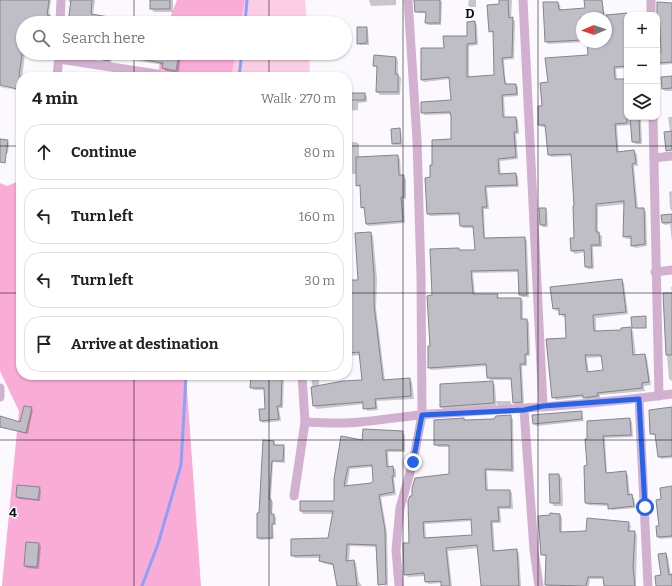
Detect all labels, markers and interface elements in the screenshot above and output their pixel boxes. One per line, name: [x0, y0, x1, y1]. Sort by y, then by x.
text: D: [465, 6, 475, 21]
north arrow: [576, 12, 612, 48]
map controls: [624, 12, 660, 120]
button: +: [624, 12, 660, 48]
search box: [16, 16, 352, 60]
icon: search: [30, 27, 52, 49]
text: Search here: [62, 29, 145, 47]
button: −: [624, 48, 660, 84]
button: layers: [624, 84, 660, 120]
text: 4 min: [32, 88, 78, 109]
text: Walk · 270 m: [261, 91, 336, 106]
icon: ahead: [33, 141, 55, 163]
text: Continue: [71, 143, 137, 161]
text: 80 m: [304, 145, 335, 160]
icon: left: [33, 205, 55, 227]
text: Turn left: [71, 207, 133, 225]
text: 160 m: [299, 209, 335, 224]
icon: left: [33, 269, 55, 291]
text: Turn left: [71, 271, 133, 289]
text: 30 m: [304, 273, 335, 288]
icon: arrive: [33, 333, 55, 355]
text: Arrive at destination: [71, 335, 218, 353]
route end: [404, 453, 422, 471]
route start: [636, 498, 654, 516]
text: 4: [9, 505, 17, 520]

